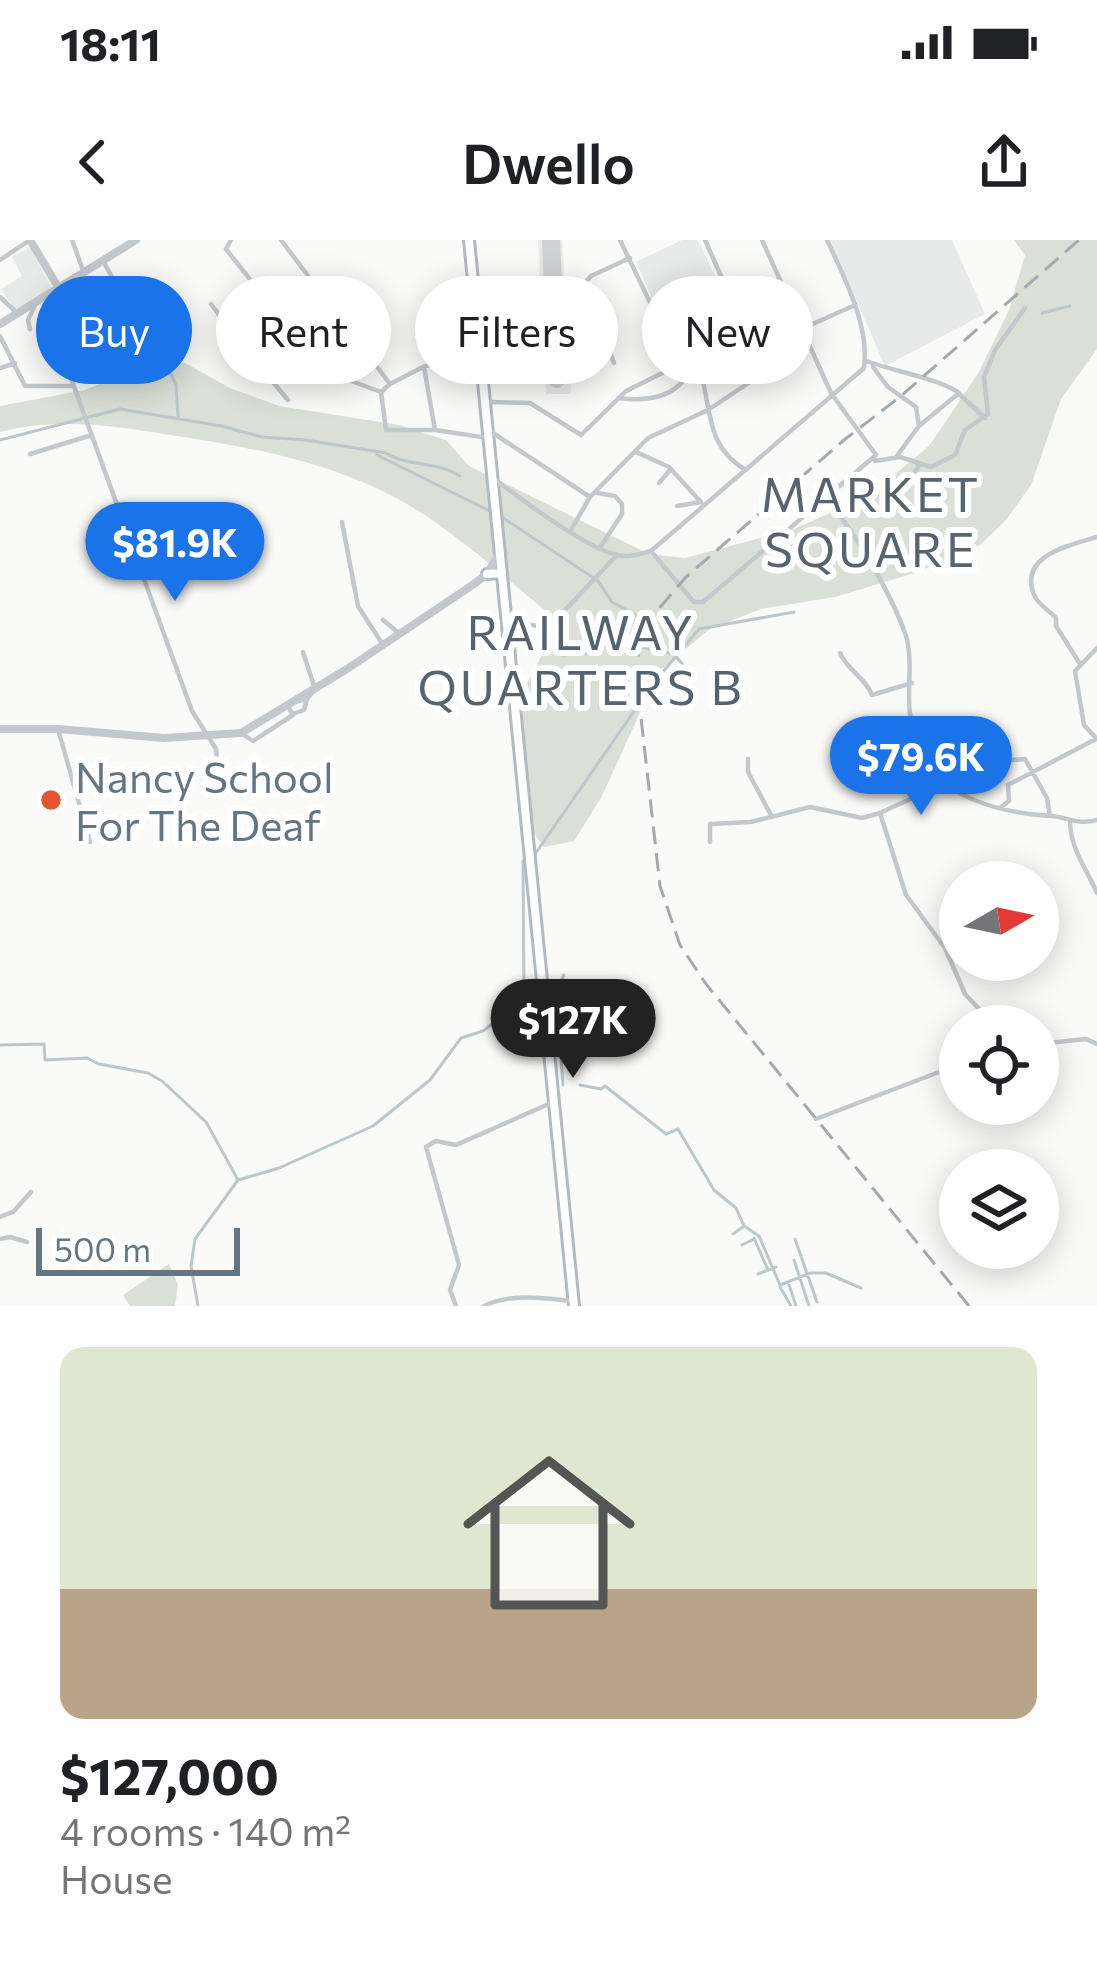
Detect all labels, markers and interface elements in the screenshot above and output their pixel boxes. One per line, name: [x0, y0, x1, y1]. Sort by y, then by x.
text: 18:11: [60, 15, 161, 70]
icon: back: [60, 129, 126, 195]
text: Dwello: [462, 129, 635, 195]
icon: share: [971, 129, 1037, 195]
chip: Buy: [36, 276, 192, 384]
chip: Rent: [216, 276, 391, 384]
chip: Filters: [415, 276, 618, 384]
chip: New: [642, 276, 813, 384]
district label: MARKET SQUARE: [761, 463, 981, 577]
pin: $81.9K: [77, 502, 273, 604]
text: $81.9K: [112, 517, 238, 565]
district label: RAILWAY QUARTERS B: [418, 601, 744, 715]
pin: $79.6K: [823, 716, 1019, 818]
text: $79.6K: [857, 731, 985, 779]
place label: Nancy School For The Deaf: [75, 750, 334, 850]
marker: Nancy School For The Deaf: [38, 787, 64, 813]
north arrow: [939, 861, 1059, 981]
map controls: [939, 861, 1059, 1269]
pin: $127K: [489, 979, 657, 1081]
text: $127K: [518, 994, 628, 1042]
button: locate: [939, 1005, 1059, 1125]
button: layers: [939, 1149, 1059, 1269]
scale bar: [36, 1222, 240, 1275]
text: 500 m: [54, 1228, 151, 1269]
icon: home: [441, 1425, 657, 1641]
text: $127,000: [60, 1743, 279, 1806]
text: 4 rooms · 140 m²: [60, 1806, 351, 1854]
text: House: [60, 1854, 173, 1902]

